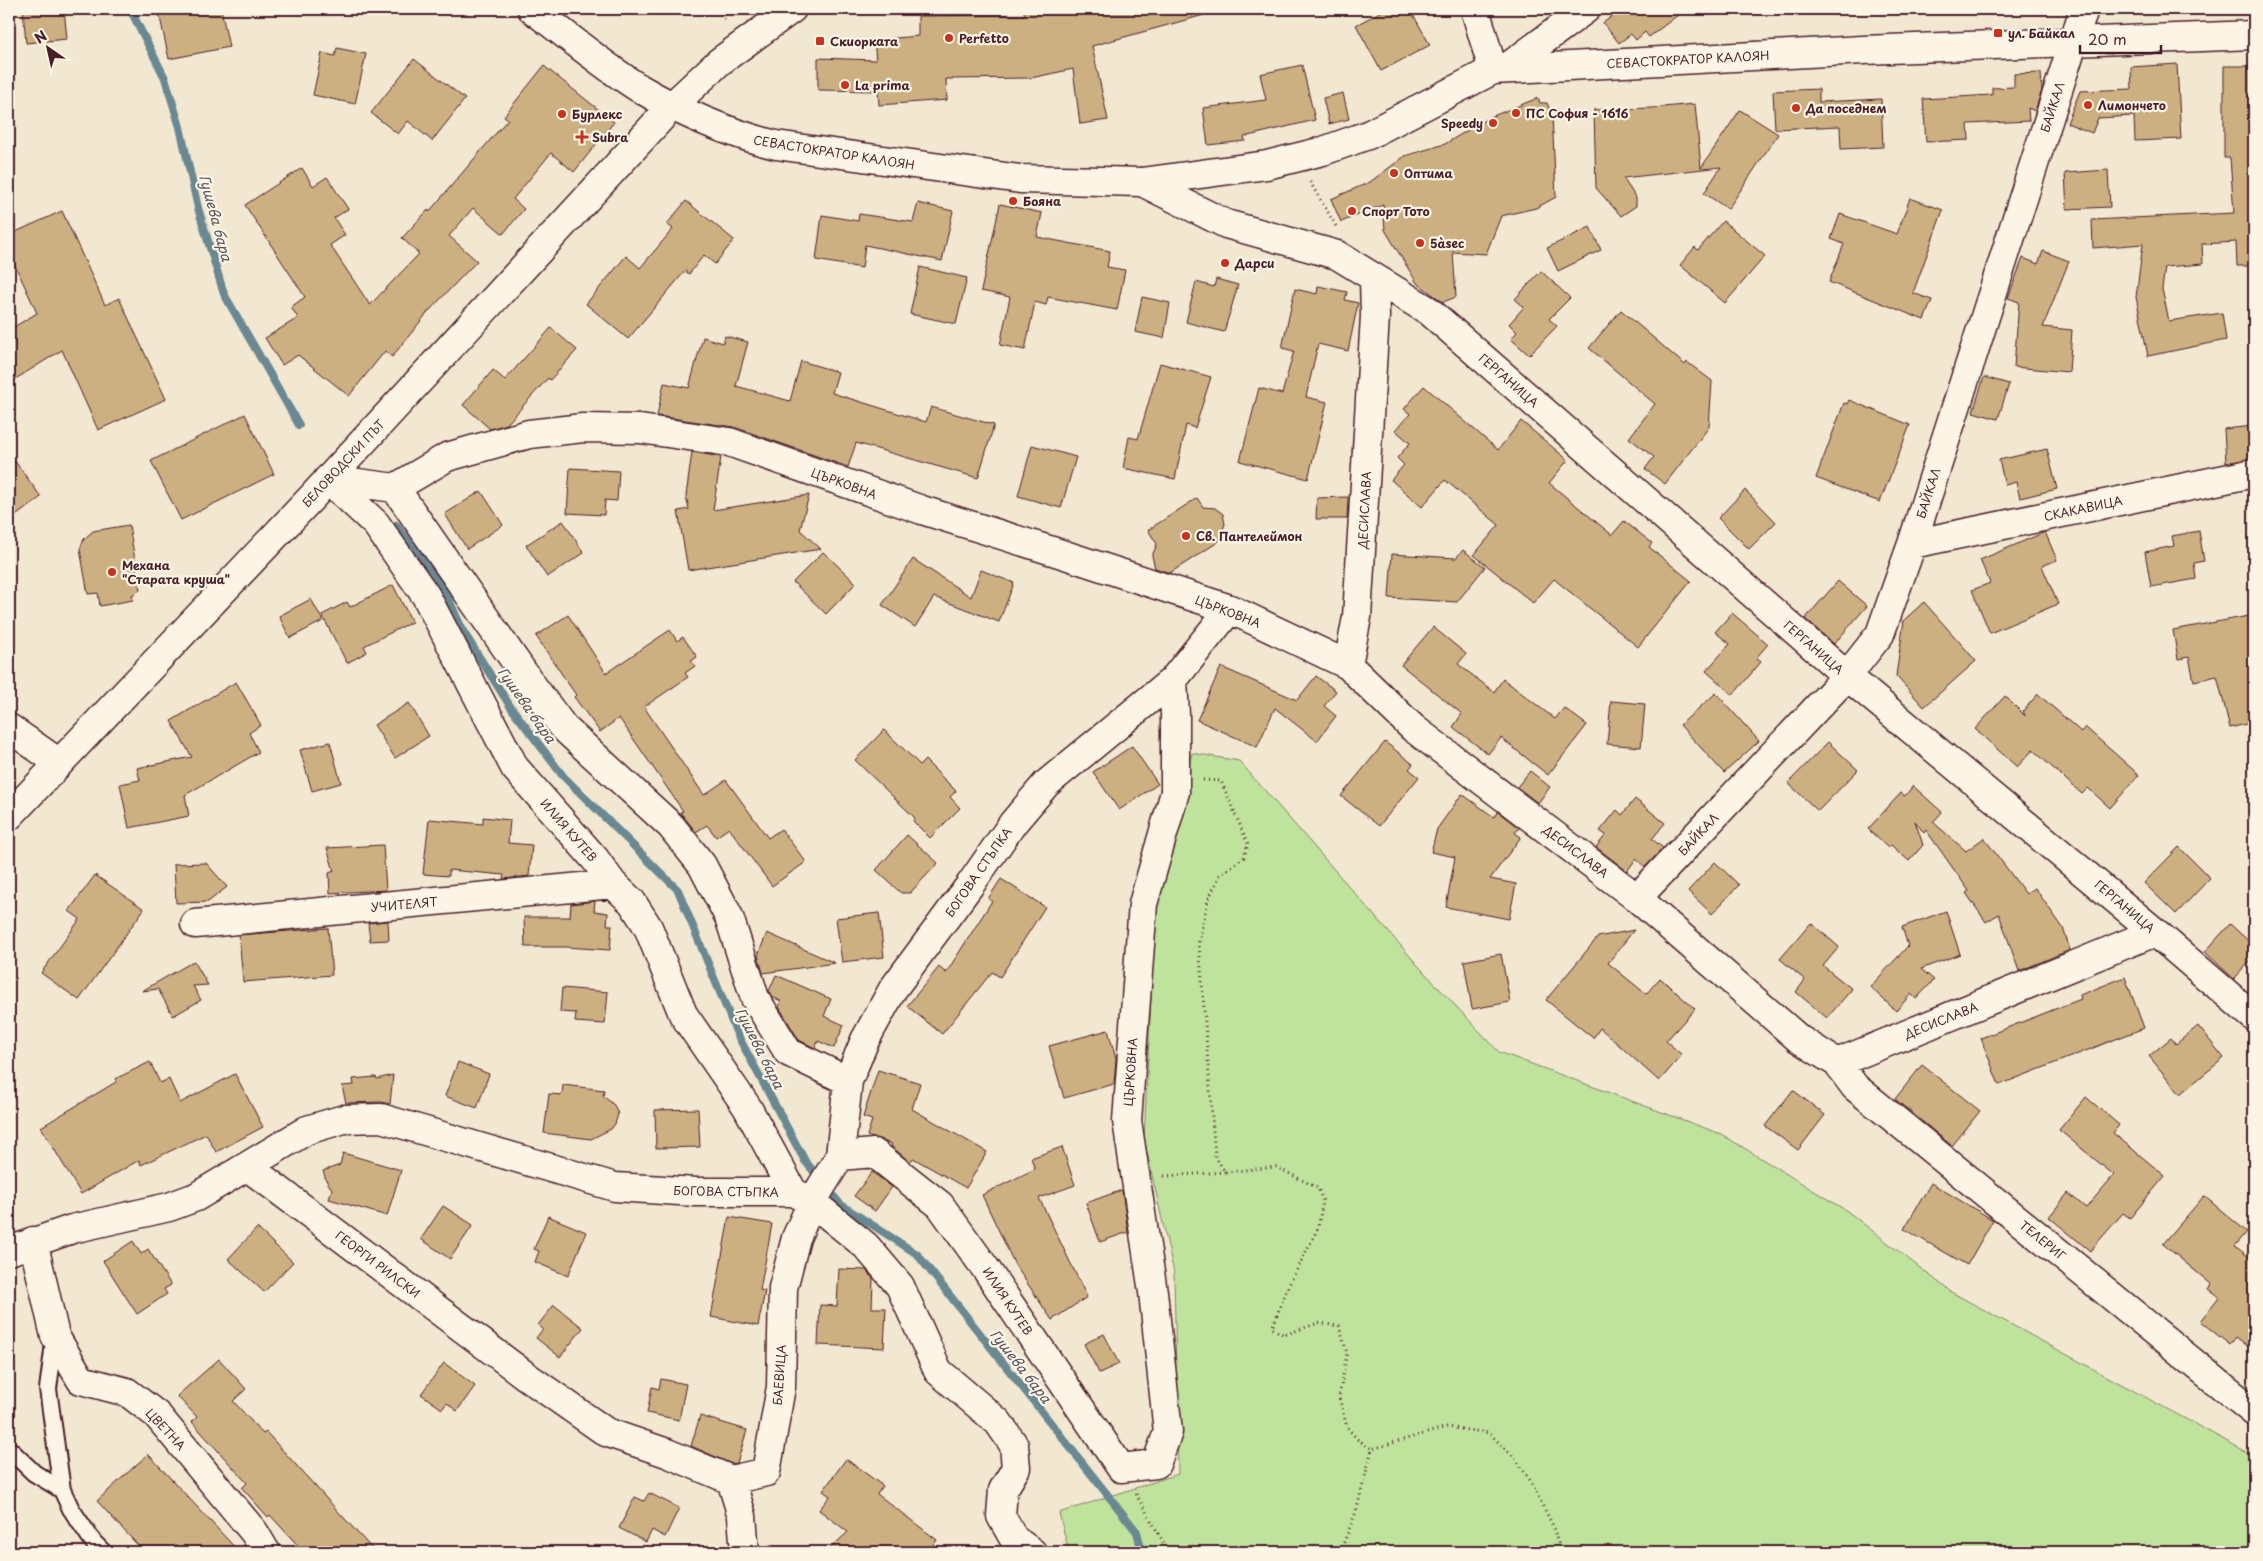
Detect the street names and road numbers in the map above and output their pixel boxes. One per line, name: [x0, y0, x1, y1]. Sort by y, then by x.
street label: СЕВАСТОКРАТОР КАЛОЯН: [1606, 46, 1770, 72]
street label: БАЙКАЛ: [2035, 79, 2069, 135]
street label: СЕВАСТОКРАТОР КАЛОЯН: [752, 130, 916, 174]
street label: ГЕРГАНИЦА: [1475, 349, 1543, 411]
street label: БЕЛОВОДСКИ ПЪТ: [297, 414, 389, 511]
street label: ЦЪРКОВНА: [809, 463, 879, 503]
street label: БАЙКАЛ: [1911, 465, 1945, 521]
street label: ДЕСИСЛАВА: [1353, 471, 1375, 550]
street label: СКАКАВИЦА: [2042, 491, 2124, 525]
street label: ЦЪРКОВНА: [1193, 590, 1263, 632]
street label: ГЕРГАНИЦА: [1780, 616, 1848, 678]
street label: ИЛИЯ КУТЕВ: [537, 795, 601, 865]
street label: БАЙКАЛ: [1674, 809, 1723, 859]
street label: ДЕСИСЛАВА: [1539, 820, 1612, 882]
street label: БОГОВА СТЪПКА: [940, 823, 1016, 921]
street label: ГЕРГАНИЦА: [2091, 875, 2159, 937]
street label: УЧИТЕЛЯТ: [370, 892, 439, 916]
street label: ДЕСИСЛАВА: [1901, 997, 1980, 1043]
street label: ЦЪРКОВНА: [1119, 1037, 1141, 1107]
street label: БОГОВА СТЪПКА: [673, 1181, 779, 1201]
street label: ТЕЛЕРИГ: [2016, 1216, 2070, 1264]
street label: ГЕОРГИ РИЛСКИ: [332, 1226, 424, 1302]
street label: ИЛИЯ КУТЕВ: [979, 1264, 1037, 1339]
street label: БАЕВИЦА: [768, 1344, 790, 1406]
street label: ЦВЕТНА: [142, 1404, 190, 1454]

